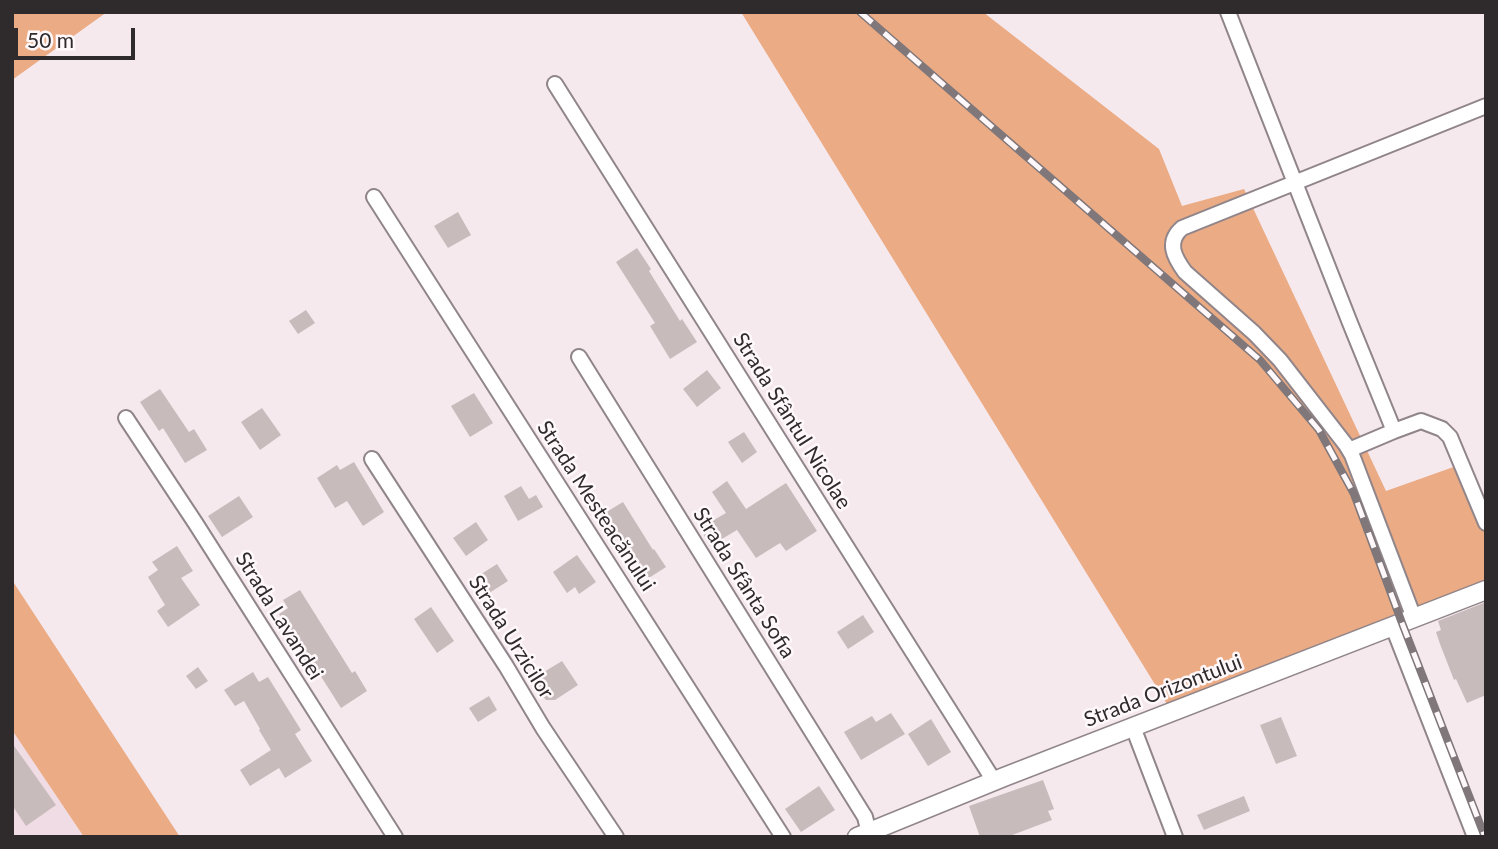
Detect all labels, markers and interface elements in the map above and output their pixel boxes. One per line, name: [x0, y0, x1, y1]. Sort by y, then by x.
scale bar: [18, 14, 138, 58]
text: 50 m: [27, 27, 74, 52]
street label: Strada Sfântul Nicolae: [728, 328, 856, 514]
street label: Strada Mesteacănului: [532, 416, 660, 596]
street label: Strada Sfânta Sofia: [687, 503, 801, 663]
street label: Strada Lavandei: [230, 548, 328, 684]
street label: Strada Urzicilor: [463, 571, 559, 703]
street label: Strada Orizontului: [1081, 649, 1245, 733]

